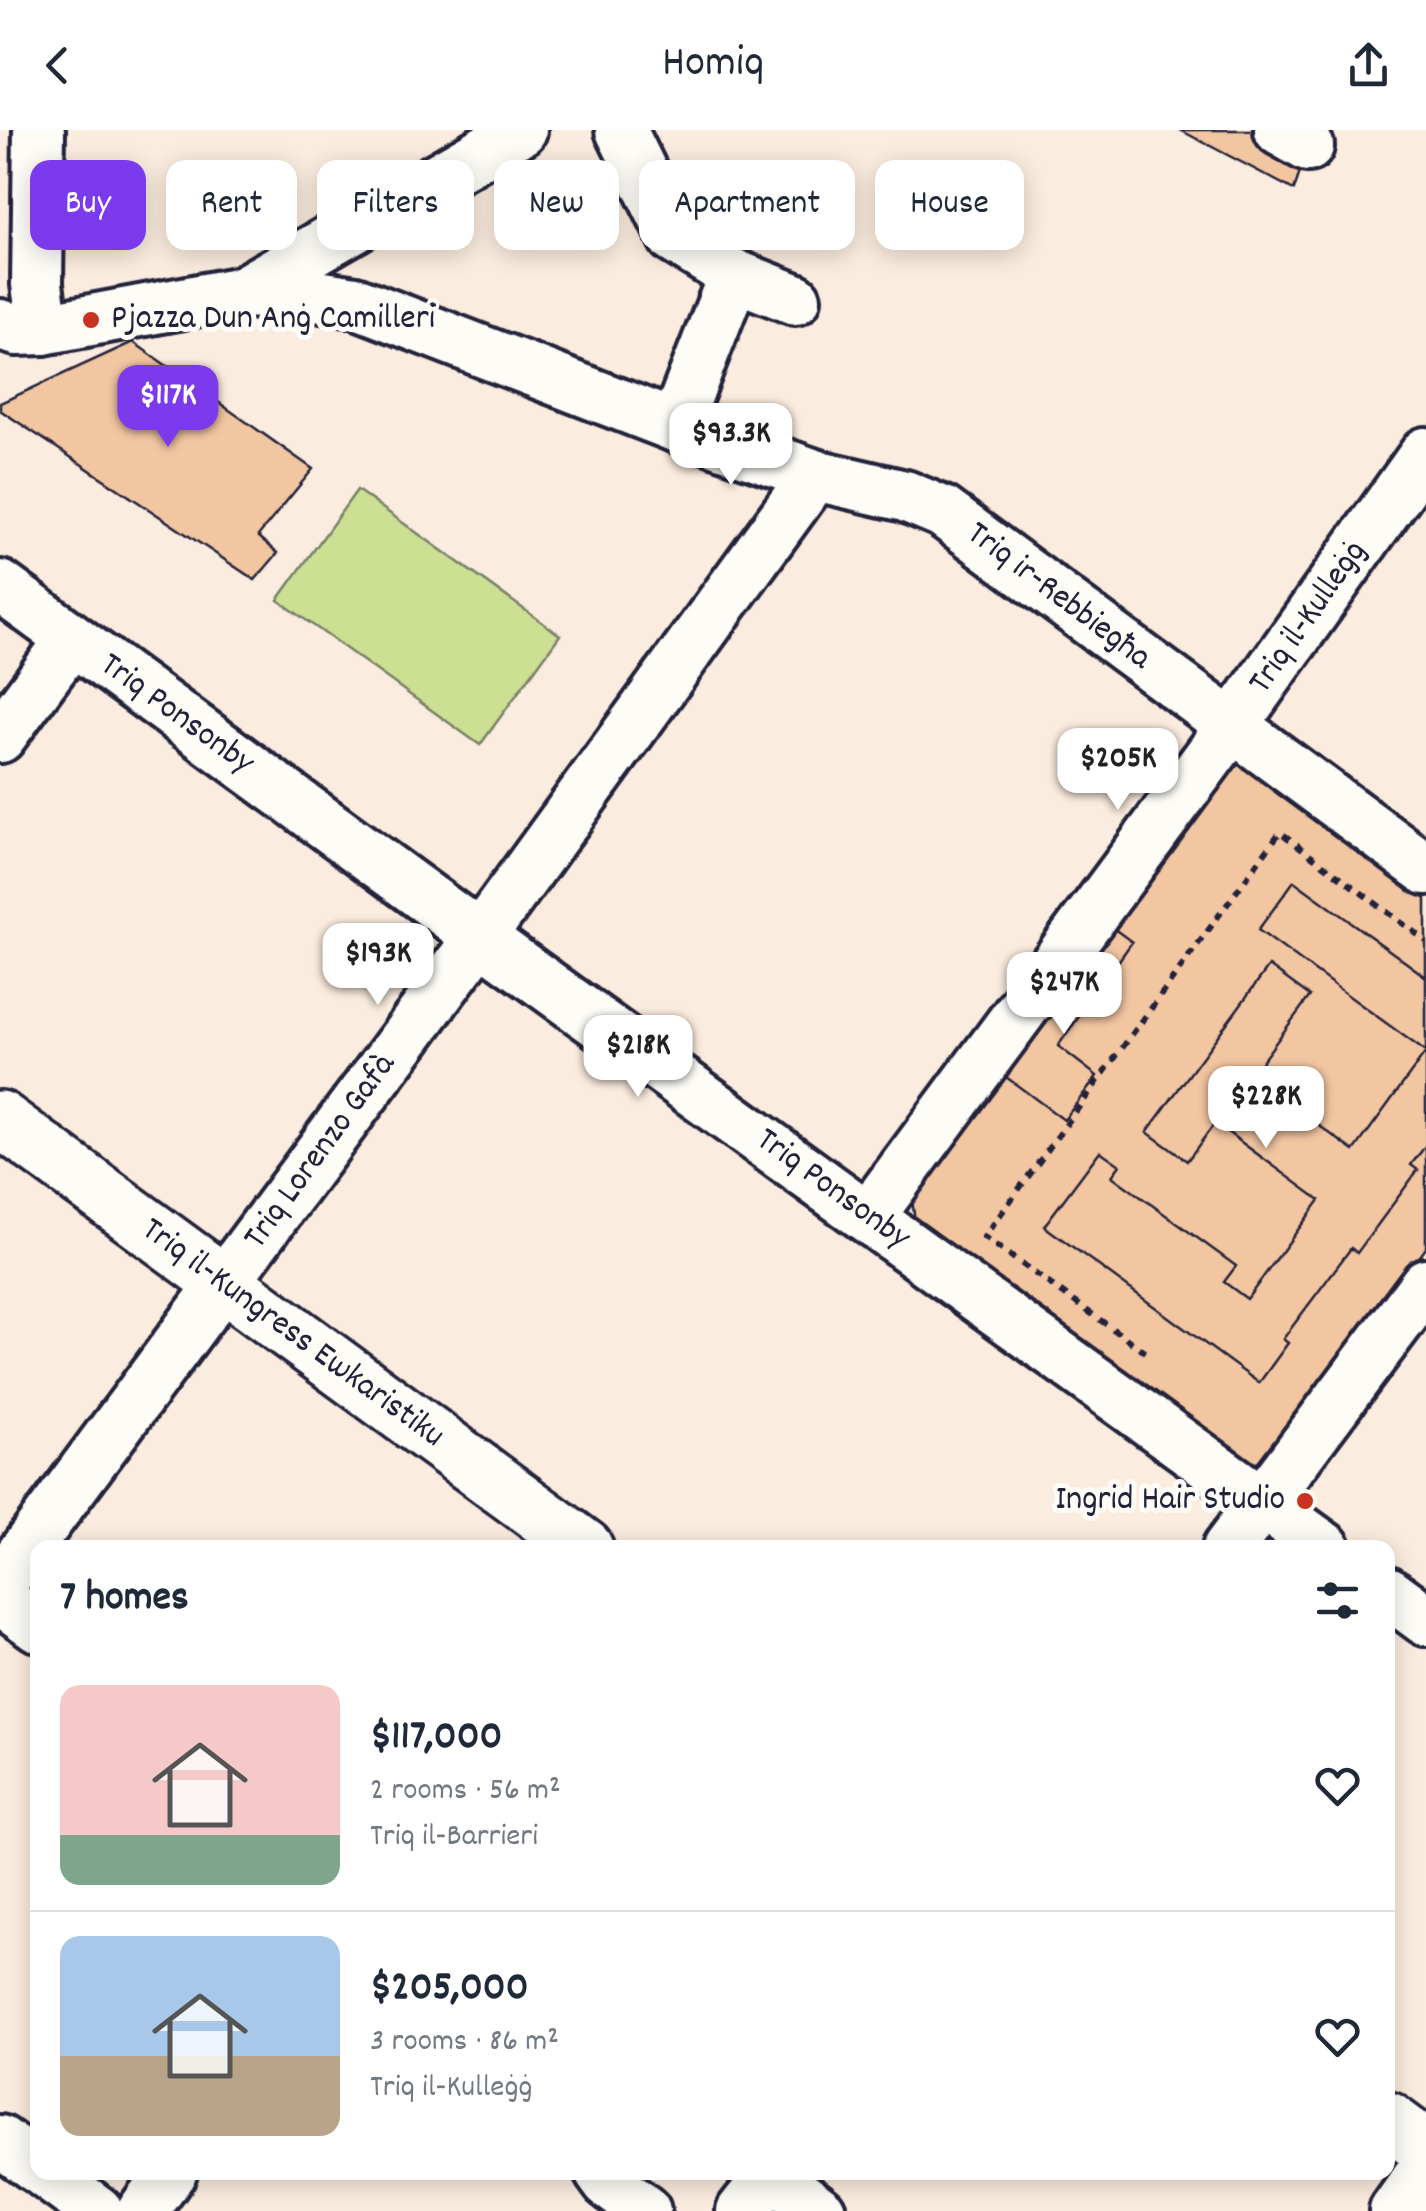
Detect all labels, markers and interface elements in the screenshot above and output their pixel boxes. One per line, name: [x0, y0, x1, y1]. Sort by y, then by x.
text: Homiq: [662, 33, 764, 97]
icon: back: [30, 38, 85, 93]
icon: share: [1341, 38, 1396, 93]
chip: Buy: [30, 160, 146, 250]
chip: Rent: [166, 160, 297, 250]
chip: Filters: [317, 160, 474, 250]
chip: New: [494, 160, 619, 250]
chip: Apartment: [639, 160, 855, 250]
chip: House: [875, 160, 1024, 250]
place label: Pjazza Dun Anġ Camilleri: [111, 295, 435, 345]
marker: Pjazza Dun Anġ Camilleri: [80, 309, 102, 331]
pin: $117K: [98, 365, 238, 450]
text: $117K: [139, 374, 197, 420]
pin: $93.3K: [650, 403, 812, 488]
text: $93.3K: [691, 412, 771, 458]
street label: Triq ir-Rebbiegħa: [955, 511, 1162, 684]
street label: Triq il-Kulleġġ: [1238, 531, 1380, 705]
street label: Triq Ponsonby: [88, 642, 264, 789]
pin: $205K: [1048, 728, 1188, 813]
text: $205K: [1079, 737, 1157, 783]
pin: $193K: [308, 923, 448, 1008]
text: $193K: [345, 932, 411, 978]
pin: $247K: [994, 952, 1134, 1037]
text: $247K: [1029, 961, 1099, 1007]
pin: $218K: [568, 1015, 708, 1100]
text: $218K: [606, 1024, 670, 1070]
street label: Triq Lorenzo Gafà: [233, 1043, 410, 1261]
pin: $228K: [1196, 1066, 1336, 1151]
text: $228K: [1230, 1075, 1302, 1121]
street label: Triq Ponsonby: [744, 1117, 920, 1264]
street label: Triq il-Kungress Ewkaristiku: [130, 1207, 454, 1461]
place label: Ingrid Hair Studio: [1055, 1476, 1285, 1526]
marker: Ingrid Hair Studio: [1294, 1490, 1316, 1512]
text: 7 homes: [60, 1570, 189, 1630]
icon: filters: [1310, 1573, 1365, 1628]
text: $117,000: [370, 1709, 502, 1769]
icon: home: [140, 1725, 260, 1845]
icon: heart: [1310, 1758, 1365, 1813]
text: 2 rooms · 56 m²: [370, 1769, 561, 1815]
text: Triq il-Barrieri: [370, 1815, 538, 1861]
text: $205,000: [370, 1960, 529, 2020]
icon: home: [140, 1976, 260, 2096]
icon: heart: [1310, 2009, 1365, 2064]
text: 3 rooms · 86 m²: [370, 2020, 559, 2066]
text: Triq il-Kulleġġ: [370, 2066, 532, 2112]

